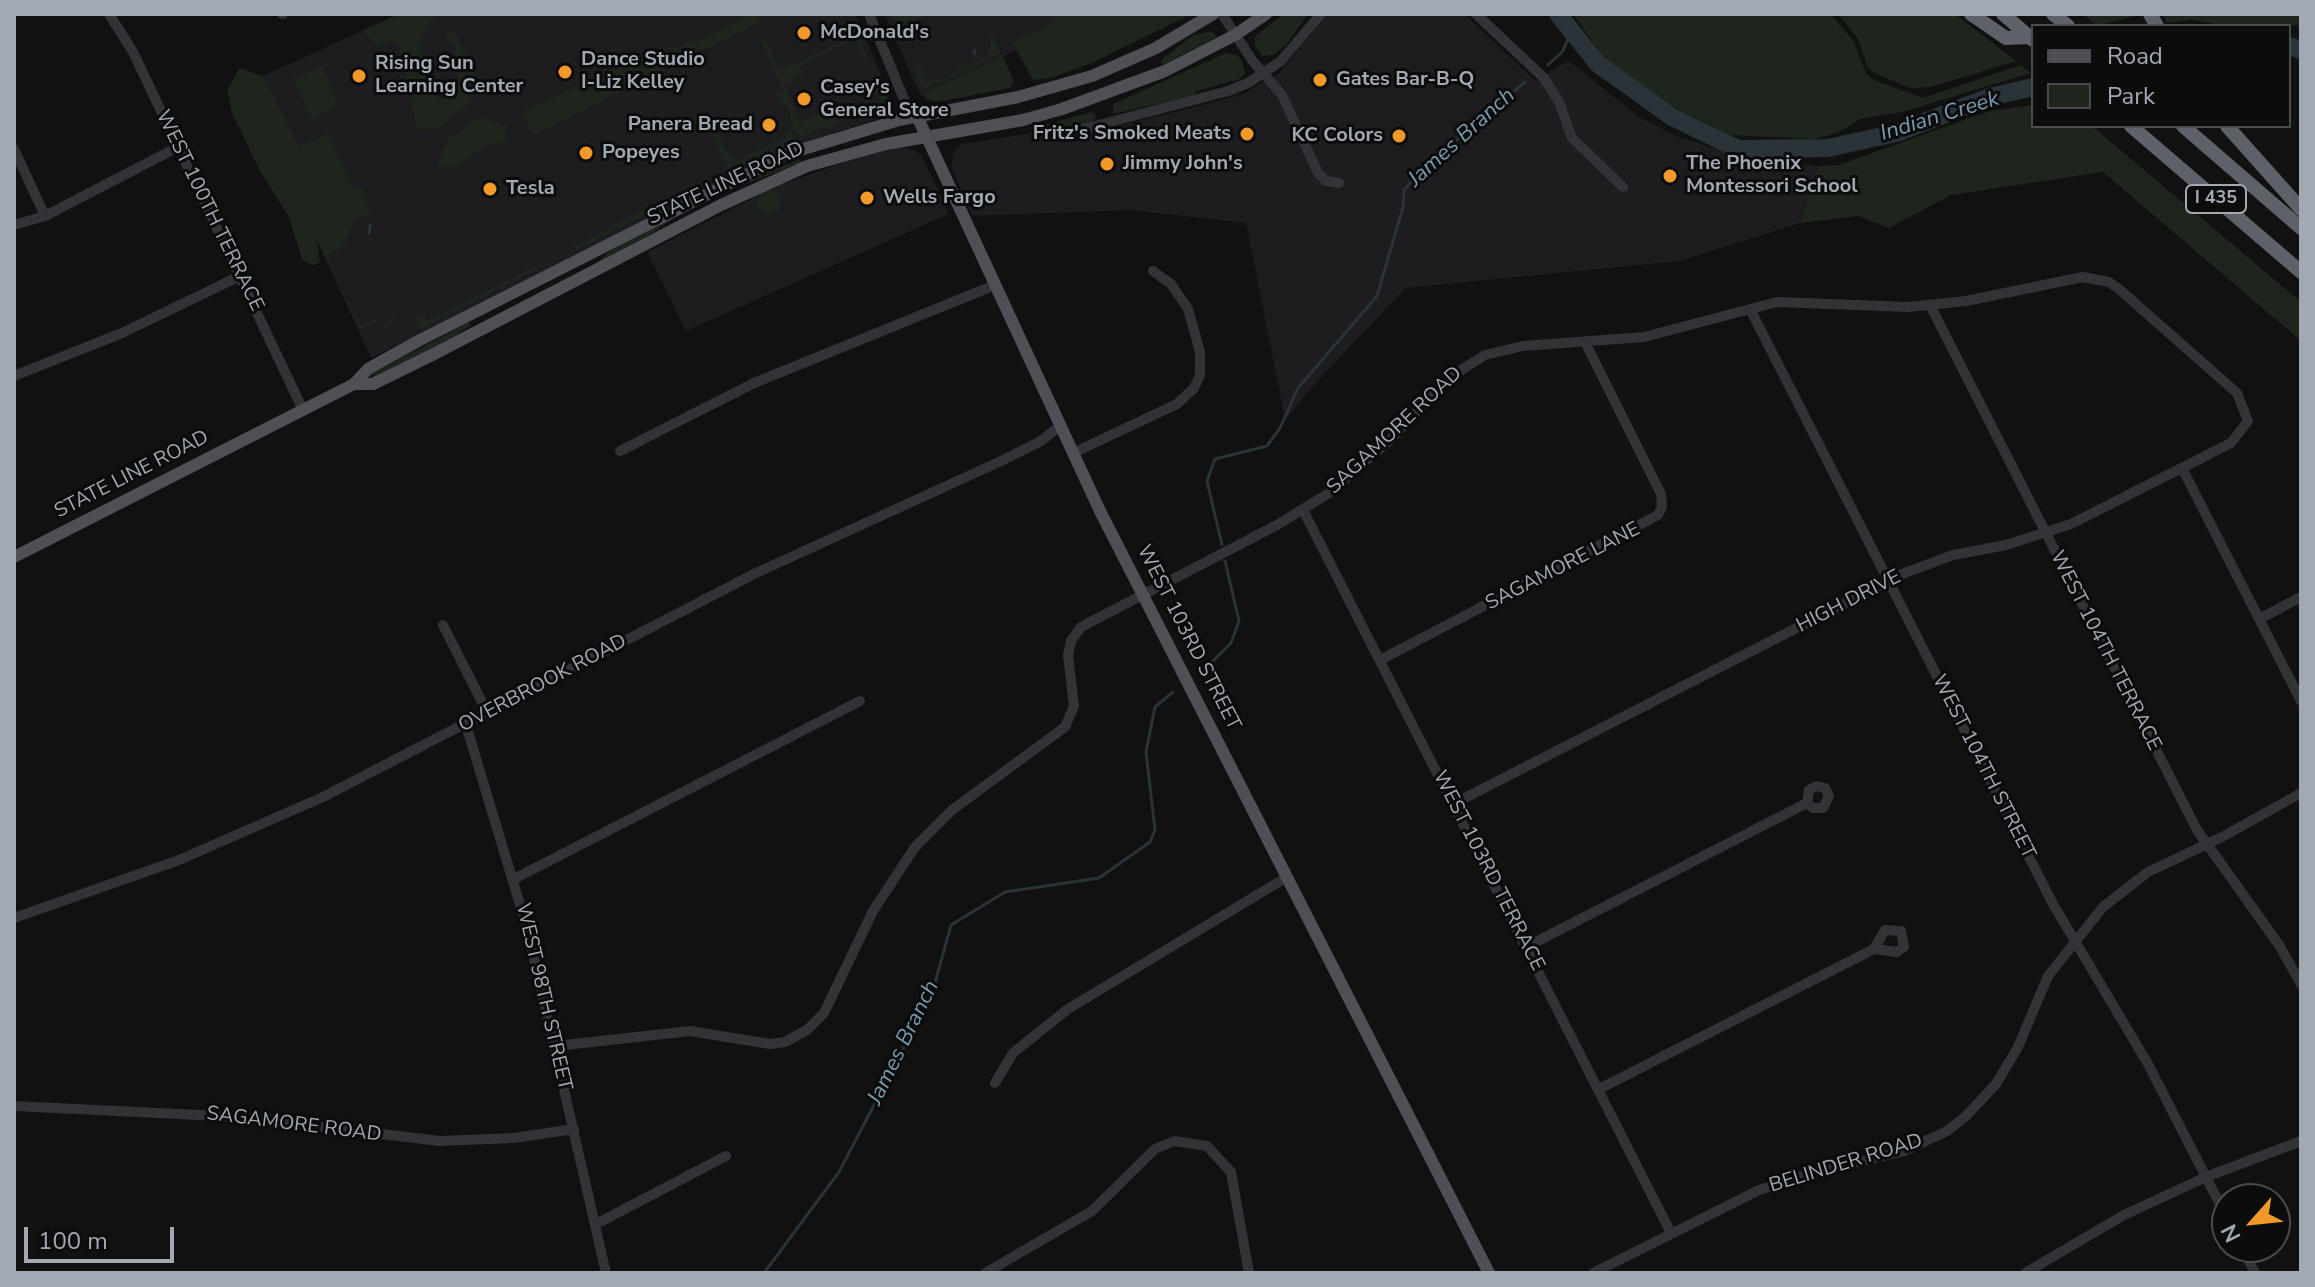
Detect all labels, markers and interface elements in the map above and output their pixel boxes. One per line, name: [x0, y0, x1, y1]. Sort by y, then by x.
place label: McDonald's: [820, 21, 929, 45]
marker: McDonald's: [795, 24, 813, 42]
legend: [2031, 24, 2291, 128]
text: Road: [2107, 40, 2163, 72]
place label: Dance Studio I-Liz Kelley: [581, 48, 705, 95]
place label: Rising Sun Learning Center: [375, 52, 523, 99]
marker: Dance Studio I-Liz Kelley: [556, 63, 574, 81]
marker: Rising Sun Learning Center: [350, 67, 368, 85]
place label: Gates Bar-B-Q: [1336, 68, 1474, 92]
marker: Gates Bar-B-Q: [1311, 71, 1329, 89]
place label: Casey's General Store: [820, 76, 949, 123]
text: Park: [2107, 80, 2155, 112]
water label: James Branch: [1403, 83, 1521, 193]
water label: Indian Creek: [1877, 86, 2003, 148]
marker: Casey's General Store: [795, 90, 813, 108]
street label: WEST 100TH TERRACE: [150, 107, 268, 315]
place label: Panera Bread: [628, 113, 753, 137]
marker: Panera Bread: [760, 116, 778, 134]
place label: Fritz's Smoked Meats: [1033, 122, 1231, 146]
place label: KC Colors: [1292, 124, 1383, 148]
marker: Fritz's Smoked Meats: [1238, 125, 1256, 143]
marker: KC Colors: [1390, 127, 1408, 145]
street label: STATE LINE ROAD: [644, 137, 808, 231]
place label: Popeyes: [602, 141, 680, 165]
marker: Popeyes: [577, 144, 595, 162]
place label: Jimmy John's: [1123, 152, 1243, 176]
place label: The Phoenix Montessori School: [1686, 152, 1858, 199]
marker: Jimmy John's: [1098, 155, 1116, 173]
marker: The Phoenix Montessori School: [1661, 167, 1679, 185]
place label: Tesla: [506, 177, 555, 201]
marker: Tesla: [481, 180, 499, 198]
road number: I 435: [2186, 185, 2246, 213]
place label: Wells Fargo: [883, 186, 996, 210]
marker: Wells Fargo: [858, 189, 876, 207]
street label: SAGAMORE ROAD: [1322, 362, 1468, 500]
street label: STATE LINE ROAD: [51, 426, 213, 524]
street label: SAGAMORE LANE: [1482, 518, 1644, 616]
street label: WEST 103RD STREET: [1131, 541, 1245, 735]
street label: WEST 104TH TERRACE: [2044, 547, 2166, 755]
street label: HIGH DRIVE: [1793, 565, 1905, 639]
street label: OVERBROOK ROAD: [455, 630, 631, 738]
street label: WEST 104TH STREET: [1926, 671, 2040, 863]
street label: WEST 103RD TERRACE: [1427, 767, 1549, 975]
street label: WEST 98TH STREET: [510, 901, 576, 1093]
water label: James Branch: [863, 977, 945, 1109]
street label: SAGAMORE ROAD: [205, 1102, 383, 1148]
street label: BELINDER ROAD: [1767, 1129, 1925, 1199]
north arrow: [2211, 1183, 2291, 1263]
scale bar: [28, 1211, 178, 1261]
text: N: [2214, 1219, 2249, 1247]
text: 100 m: [38, 1225, 108, 1257]

